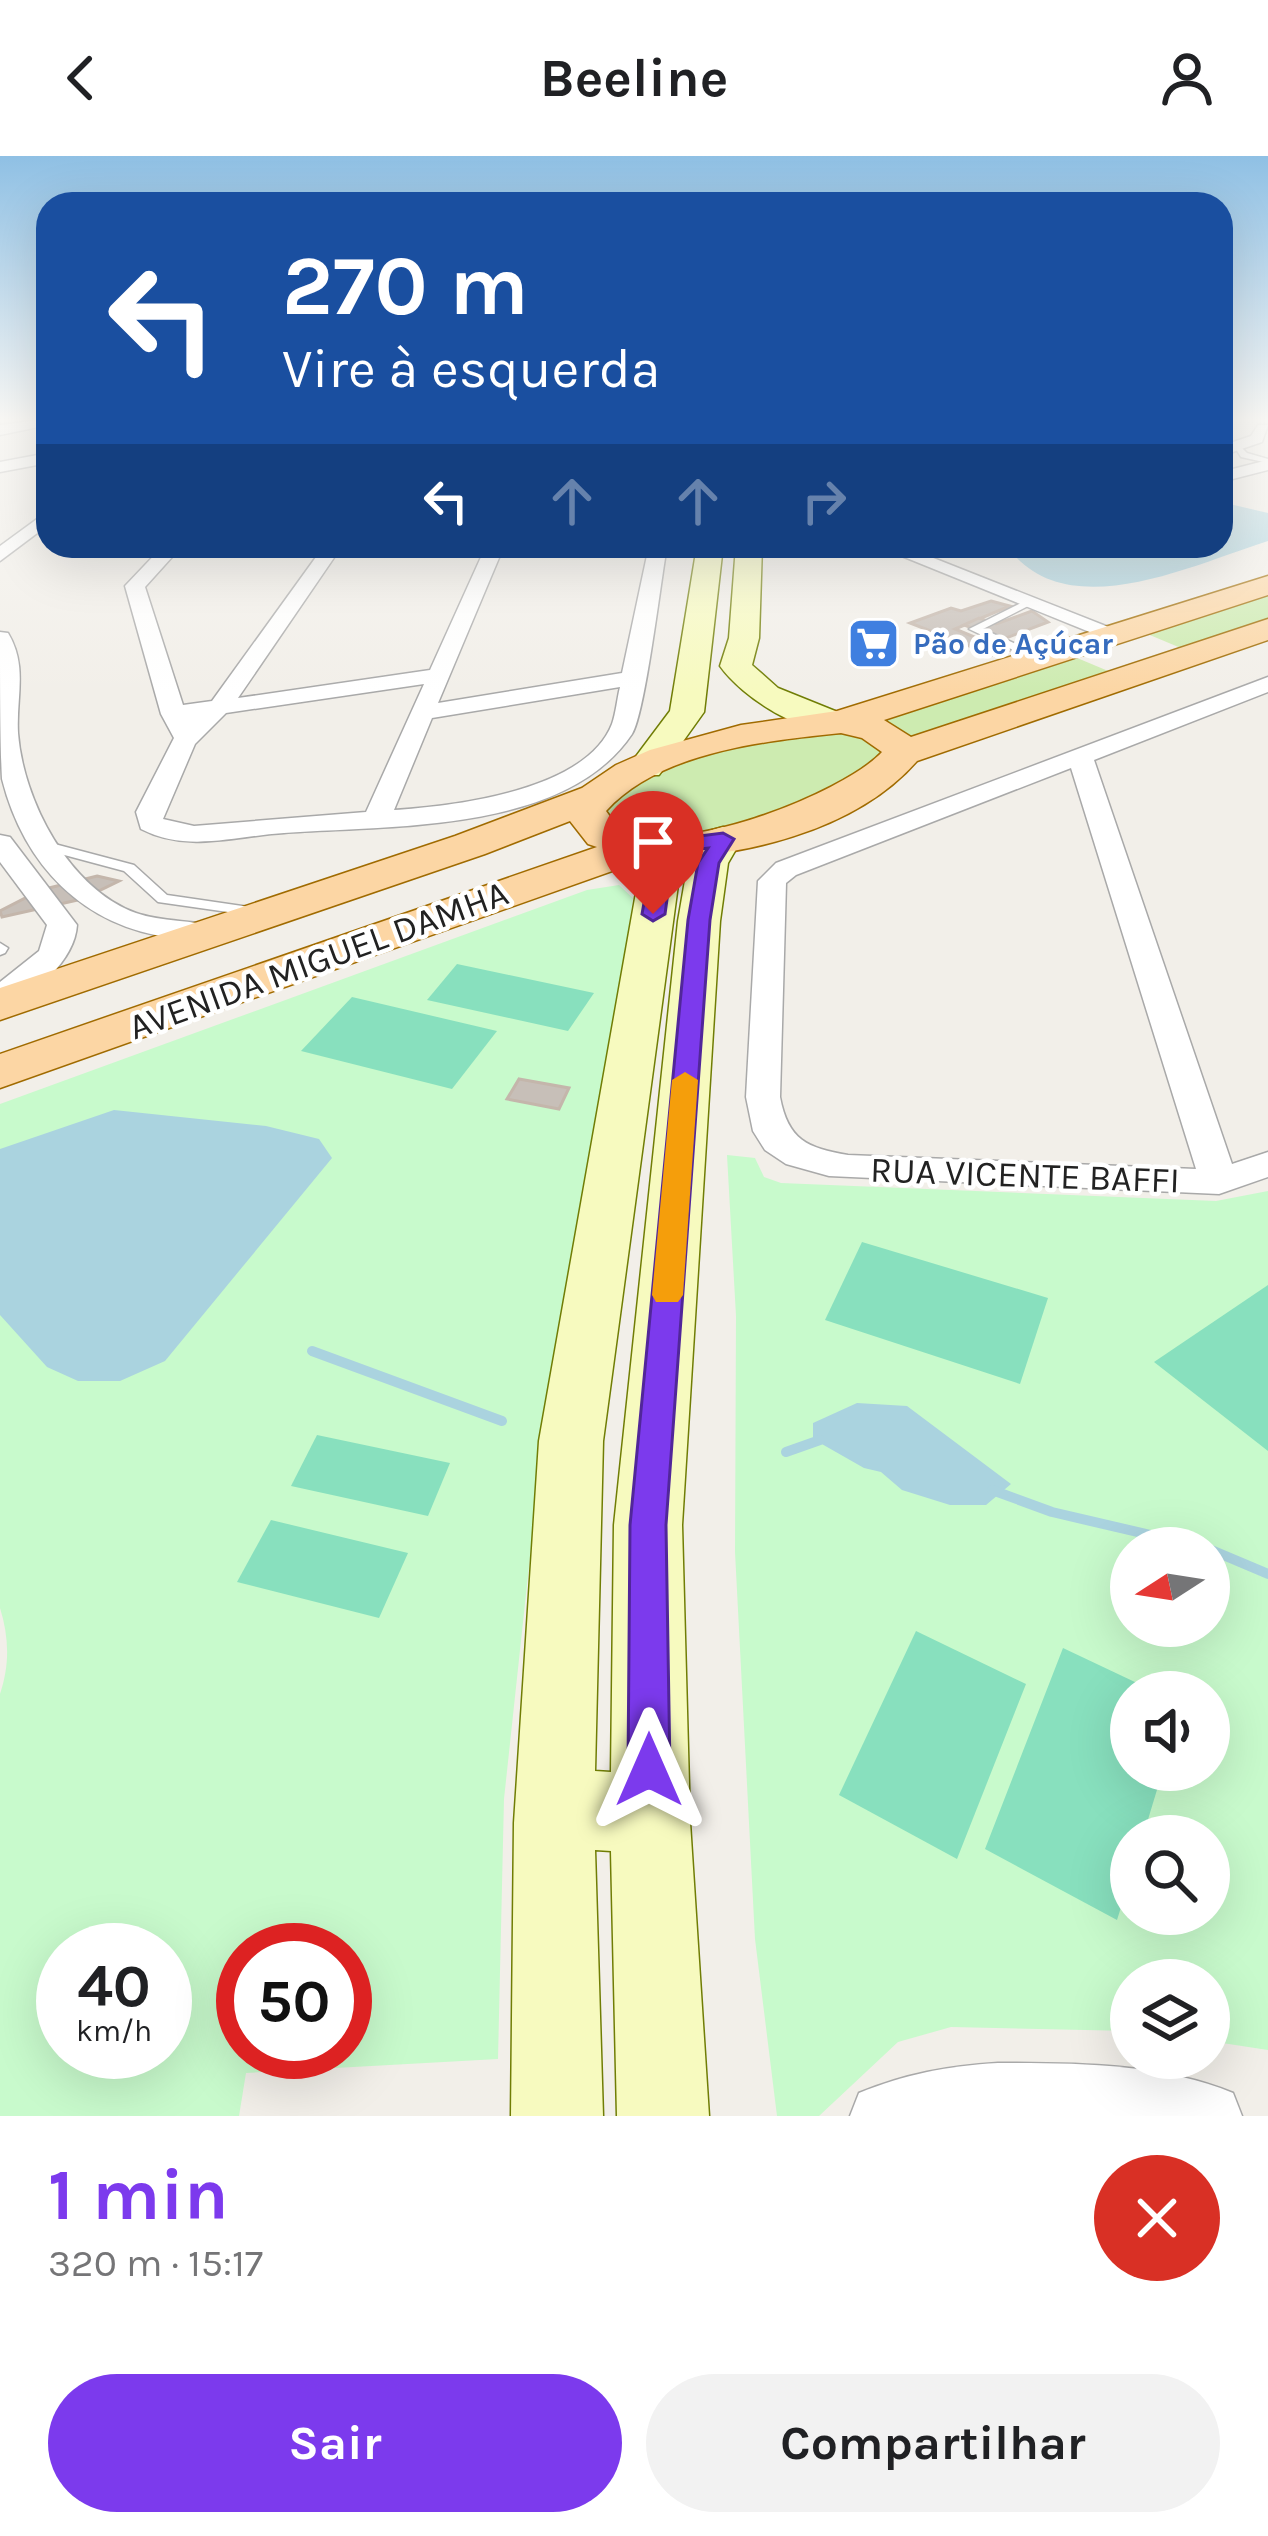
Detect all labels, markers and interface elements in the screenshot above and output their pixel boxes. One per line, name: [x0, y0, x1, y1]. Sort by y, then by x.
icon: back: [48, 45, 114, 111]
icon: person: [1154, 45, 1220, 111]
text: Beeline: [540, 46, 728, 110]
text: 270 m: [282, 237, 529, 335]
icon: left: [84, 240, 240, 396]
text: Vire à esquerda: [282, 337, 660, 401]
icon: left: [413, 468, 479, 534]
icon: ahead: [539, 468, 605, 534]
icon: ahead: [665, 468, 731, 534]
icon: right: [791, 468, 857, 534]
supermarket icon: Pão de Açúcar: [846, 616, 902, 672]
place label: Pão de Açúcar: [913, 626, 1113, 662]
pin: [602, 791, 704, 914]
icon: arrive: [620, 809, 686, 875]
street label: AVENIDA MIGUEL DAMHA: [123, 872, 514, 1048]
street label: RUA VICENTE BAFFI: [869, 1149, 1180, 1201]
north arrow: [1110, 1527, 1230, 1647]
map controls: [1110, 1527, 1230, 2079]
button: sound: [1110, 1671, 1230, 1791]
position arrow: [586, 1707, 712, 1833]
button: search: [1110, 1815, 1230, 1935]
speed limit sign: 50: [216, 1923, 372, 2079]
text: 40: [77, 1951, 151, 2021]
button: layers: [1110, 1959, 1230, 2079]
text: km/h: [76, 2013, 152, 2049]
text: 1 min: [48, 2153, 229, 2237]
button: close: [1094, 2155, 1220, 2281]
text: 320 m · 15:17: [48, 2240, 263, 2286]
button: Sair: [48, 2374, 622, 2512]
button: Compartilhar: [646, 2374, 1220, 2512]

